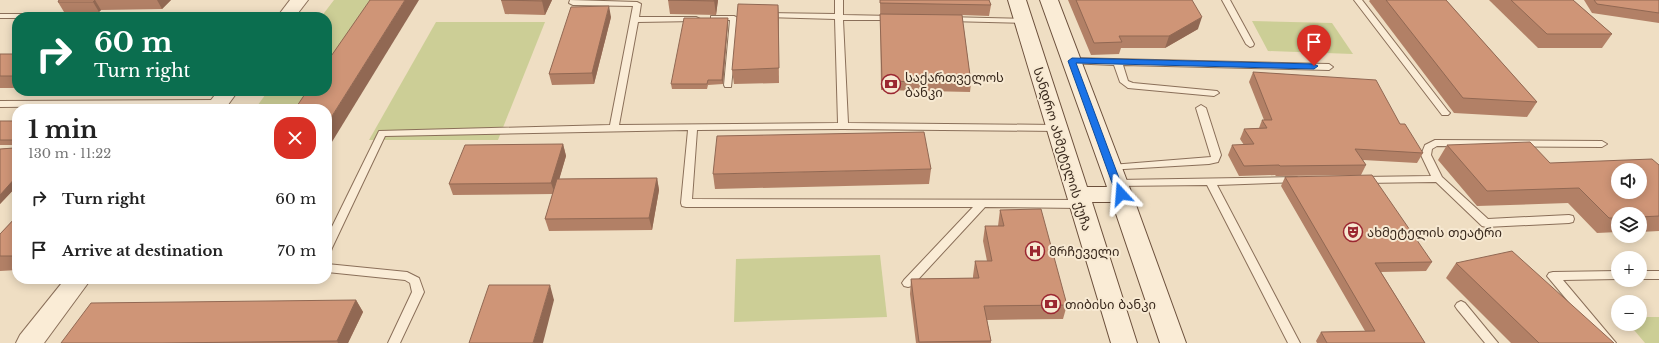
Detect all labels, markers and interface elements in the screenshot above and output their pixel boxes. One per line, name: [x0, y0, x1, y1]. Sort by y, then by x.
text: 60 m: [94, 25, 172, 60]
pin: [1297, 25, 1331, 66]
icon: right: [28, 28, 80, 80]
icon: arrive: [1303, 31, 1325, 53]
text: Turn right: [94, 60, 190, 82]
street label: სანდრო ახმეტელის ქუჩა: [1029, 65, 1096, 233]
place label: საქართველოს ბანკი: [905, 69, 1004, 101]
bank icon: საქართველოს ბანკი: [880, 73, 902, 95]
text: 1 min: [28, 115, 98, 144]
button: close: [274, 117, 316, 159]
text: 130 m · 11:22: [28, 145, 111, 162]
map controls: [1611, 163, 1647, 331]
button: sound: [1611, 163, 1647, 199]
position arrow: [1100, 173, 1142, 215]
icon: right: [28, 187, 50, 209]
text: Turn right: [62, 189, 145, 208]
text: 60 m: [275, 189, 316, 208]
button: layers: [1611, 207, 1647, 243]
theatre icon: ახმეტელის თეატრი: [1342, 221, 1364, 243]
place label: ახმეტელის თეატრი: [1367, 224, 1502, 241]
icon: arrive: [28, 239, 50, 261]
hospital icon: მრჩეველი: [1024, 240, 1046, 262]
text: Arrive at destination: [62, 241, 223, 260]
text: 70 m: [277, 241, 316, 260]
place label: მრჩეველი: [1049, 243, 1120, 260]
button: +: [1611, 251, 1647, 287]
bank icon: თიბისი ბანკი: [1040, 293, 1062, 315]
button: −: [1611, 295, 1647, 331]
place label: თიბისი ბანკი: [1065, 296, 1156, 313]

